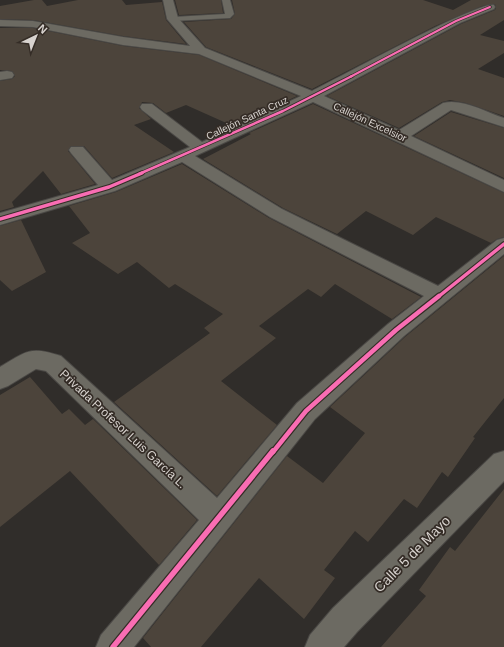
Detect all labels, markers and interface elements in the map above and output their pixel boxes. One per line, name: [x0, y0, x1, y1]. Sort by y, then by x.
north arrow: [16, 16, 56, 56]
text: N: [36, 22, 50, 36]
street label: Callejón Santa Cruz: [204, 94, 290, 142]
street label: Callejón Excelsior: [332, 100, 409, 144]
street label: Privada Profesor Luis García L.: [57, 367, 189, 491]
street label: Calle 5 de Mayo: [371, 512, 454, 595]

